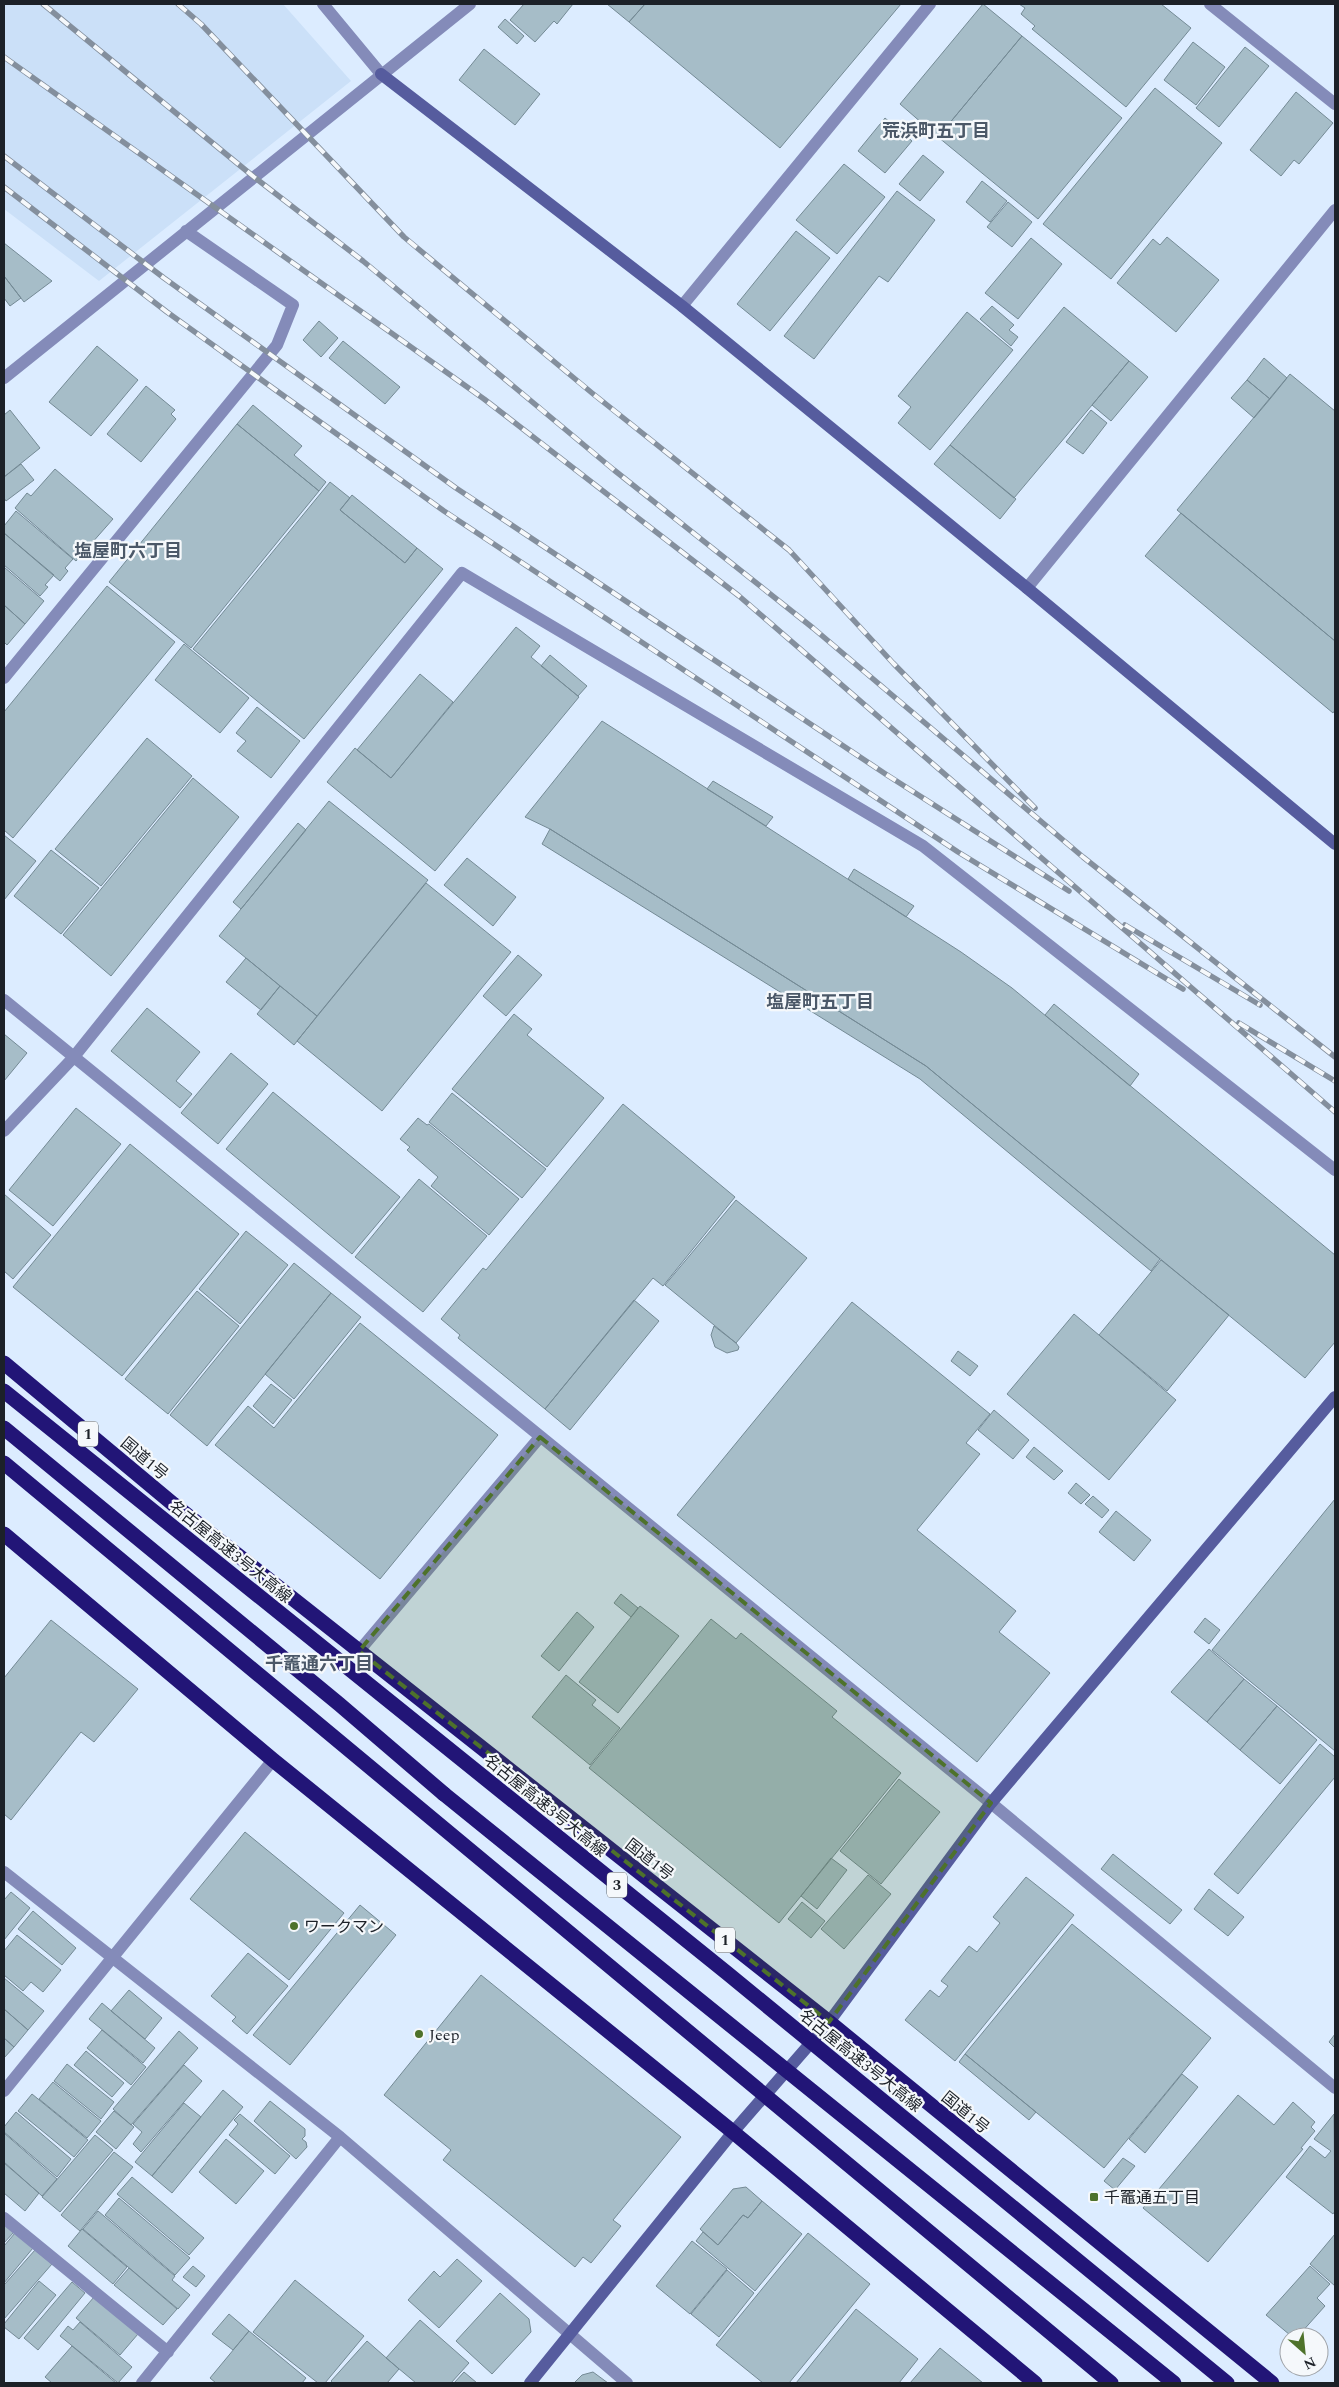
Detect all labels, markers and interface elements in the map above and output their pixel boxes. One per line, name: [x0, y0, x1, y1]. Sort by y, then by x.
district label: 荒浜町五丁目: [882, 118, 990, 145]
district label: 塩屋町六丁目: [74, 538, 182, 565]
district label: 塩屋町五丁目: [766, 989, 874, 1016]
road number: 1: [78, 1422, 98, 1446]
street label: 国道1号: [115, 1432, 174, 1486]
street label: 名古屋高速3号大高線: [164, 1495, 297, 1609]
district label: 千竈通六丁目: [265, 1651, 373, 1678]
street label: 名古屋高速3号大高線: [479, 1749, 612, 1863]
street label: 国道1号: [620, 1833, 679, 1886]
road number: 3: [607, 1872, 627, 1898]
place label: ワークマン: [304, 1915, 384, 1939]
marker: ワークマン: [288, 1920, 300, 1932]
road number: 1: [715, 1928, 735, 1952]
street label: 名古屋高速3号大高線: [794, 2004, 927, 2118]
place label: Jeep: [429, 2023, 459, 2047]
marker: Jeep: [413, 2028, 425, 2040]
street label: 国道1号: [936, 2086, 995, 2140]
place label: 千竈通五丁目: [1104, 2186, 1200, 2210]
marker: 千竈通五丁目: [1088, 2191, 1100, 2203]
north arrow: [1279, 2327, 1329, 2377]
text: N: [1300, 2351, 1320, 2375]

